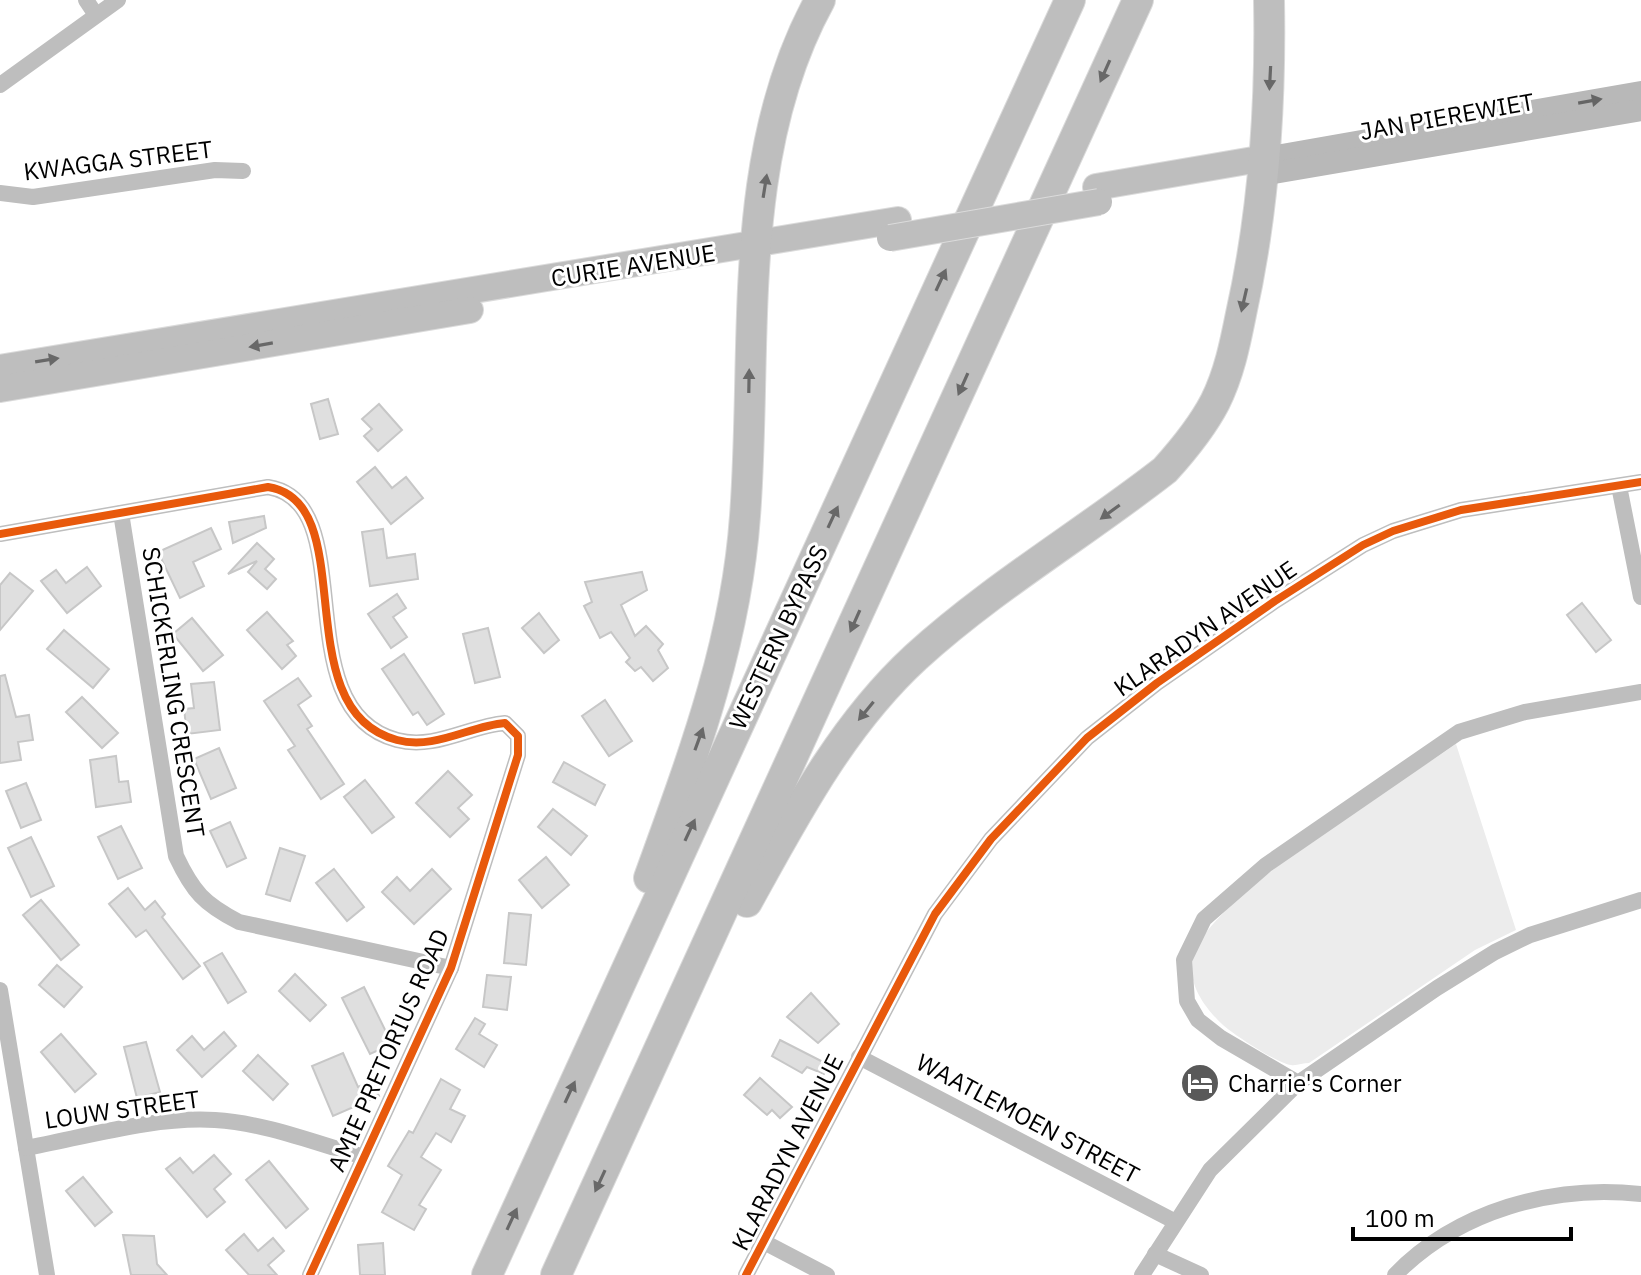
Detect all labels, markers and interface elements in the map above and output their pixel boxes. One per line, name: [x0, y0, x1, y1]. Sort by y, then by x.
one-way arrow: [1098, 59, 1112, 83]
one-way arrow: [1263, 66, 1276, 91]
street label: JAN PIEREWIET: [1357, 85, 1537, 147]
one-way arrow: [1578, 94, 1603, 107]
street label: KWAGGA STREET: [22, 133, 215, 187]
one-way arrow: [759, 173, 772, 198]
street label: CURIE AVENUE: [548, 236, 718, 294]
one-way arrow: [934, 269, 948, 292]
one-way arrow: [1238, 288, 1250, 313]
one-way arrow: [248, 340, 273, 352]
one-way arrow: [35, 353, 60, 366]
one-way arrow: [743, 368, 756, 393]
one-way arrow: [956, 372, 970, 396]
one-way arrow: [1100, 504, 1121, 519]
one-way arrow: [826, 505, 840, 529]
street label: WESTERN BYPASS: [721, 539, 835, 735]
street label: SCHICKERLING CRESCENT: [135, 544, 213, 840]
street label: KLARADYN AVENUE: [1107, 553, 1303, 703]
one-way arrow: [848, 609, 862, 632]
one-way arrow: [859, 701, 875, 721]
one-way arrow: [694, 726, 706, 750]
one-way arrow: [683, 818, 697, 842]
street label: AMIE PRETORIUS ROAD: [320, 924, 456, 1176]
street label: WAATLEMOEN STREET: [911, 1046, 1145, 1190]
street label: KLARADYN AVENUE: [724, 1048, 850, 1256]
hotel icon: Charrie's Corner: [1179, 1062, 1221, 1104]
place label: Charrie's Corner: [1228, 1067, 1402, 1099]
one-way arrow: [564, 1080, 577, 1103]
street label: LOUW STREET: [43, 1082, 202, 1136]
one-way arrow: [593, 1170, 607, 1193]
scale bar: [1353, 1191, 1571, 1241]
text: 100 m: [1365, 1202, 1435, 1234]
one-way arrow: [506, 1207, 519, 1231]

